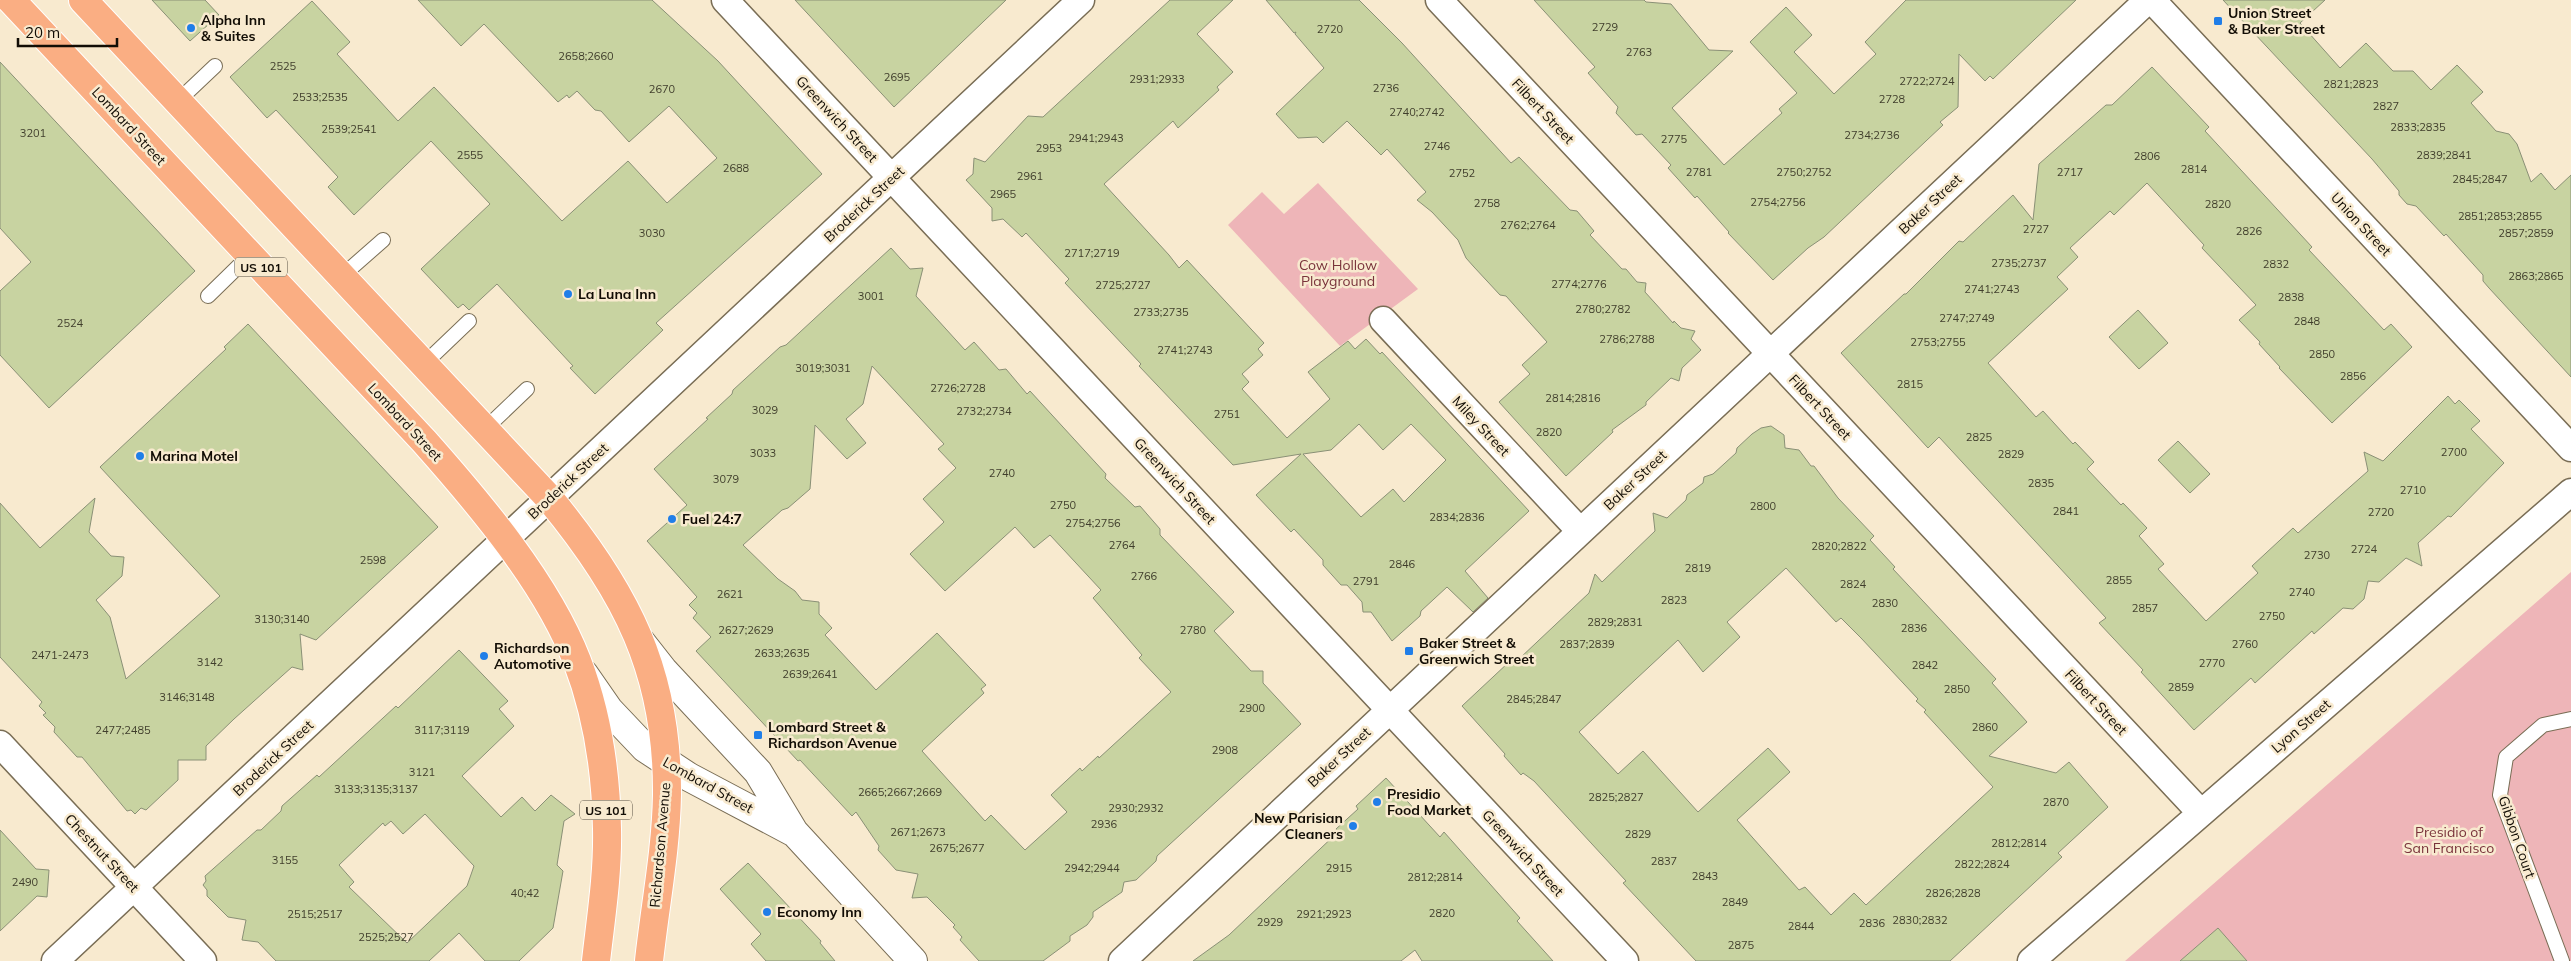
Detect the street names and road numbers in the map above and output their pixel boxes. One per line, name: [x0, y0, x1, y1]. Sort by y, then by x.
street label: Greenwich Street: [792, 72, 882, 166]
street label: Filbert Street: [1508, 74, 1578, 148]
street label: Lombard Street: [88, 83, 170, 169]
street label: Broderick Street: [820, 162, 908, 246]
street label: Baker Street: [1895, 170, 1965, 238]
street label: Union Street: [2327, 188, 2395, 260]
road number: US 101: [235, 258, 287, 276]
street label: Filbert Street: [1785, 370, 1855, 444]
street label: Lombard Street: [364, 379, 446, 465]
street label: Miley Street: [1448, 392, 1514, 460]
street label: Greenwich Street: [1130, 434, 1220, 528]
street label: Broderick Street: [524, 439, 612, 523]
street label: Baker Street: [1600, 446, 1670, 514]
street label: Filbert Street: [2061, 665, 2131, 739]
street label: Lyon Street: [2268, 695, 2335, 757]
street label: Broderick Street: [229, 716, 317, 800]
street label: Baker Street: [1304, 723, 1374, 791]
street label: Lombard Street: [660, 753, 756, 817]
street label: Richardson Avenue: [646, 782, 674, 908]
street label: Gibbon Court: [2495, 794, 2539, 881]
road number: US 101: [580, 800, 632, 820]
street label: Greenwich Street: [1478, 806, 1568, 900]
street label: Chestnut Street: [61, 810, 143, 896]

